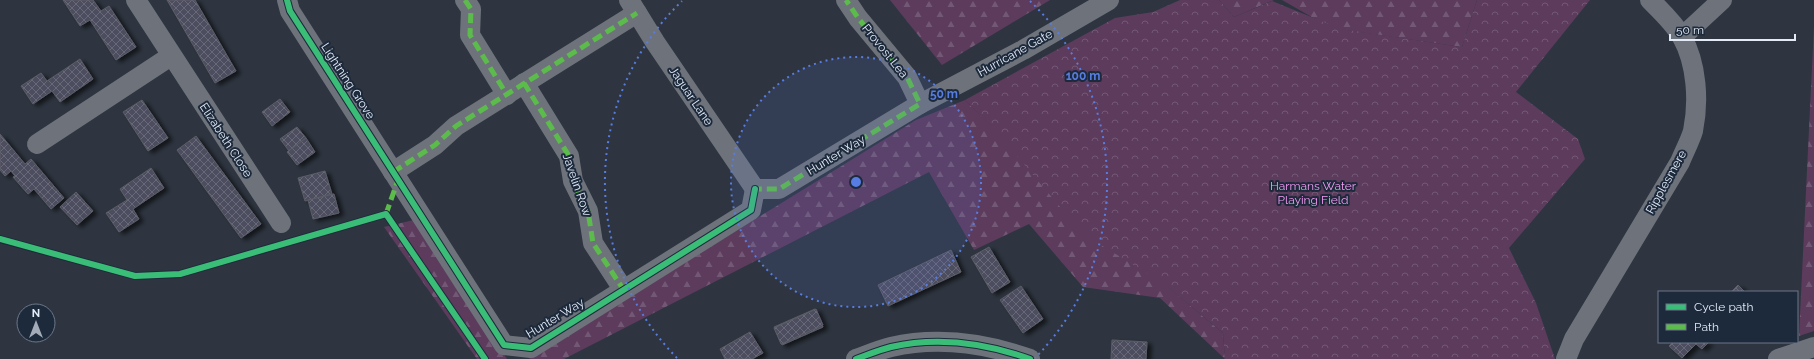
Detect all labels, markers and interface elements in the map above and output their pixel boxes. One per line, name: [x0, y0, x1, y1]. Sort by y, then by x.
scale bar: [1670, 16, 1795, 42]
street label: Provost Lea: [859, 21, 911, 81]
text: 50 m: [1676, 23, 1704, 37]
street label: Hurricane Gate: [975, 27, 1055, 79]
street label: Lightning Grove: [318, 40, 378, 122]
street label: Jaguar Lane: [666, 64, 716, 128]
text: 100 m: [1066, 69, 1100, 83]
text: 50 m: [930, 87, 958, 101]
street label: Elizabeth Close: [197, 100, 255, 180]
street label: Hunter Way: [804, 132, 868, 178]
street label: Ripplesmere: [1643, 148, 1689, 216]
street label: Javelin Row: [560, 152, 594, 218]
centre of rings: [849, 175, 863, 189]
park label: Harmans Water Playing Field: [1270, 179, 1357, 207]
legend: [1658, 291, 1798, 343]
street label: Hunter Way: [523, 295, 587, 341]
text: Cycle path: [1694, 300, 1753, 314]
north arrow: [16, 303, 56, 343]
text: N: [32, 307, 40, 320]
text: Path: [1694, 320, 1719, 334]

